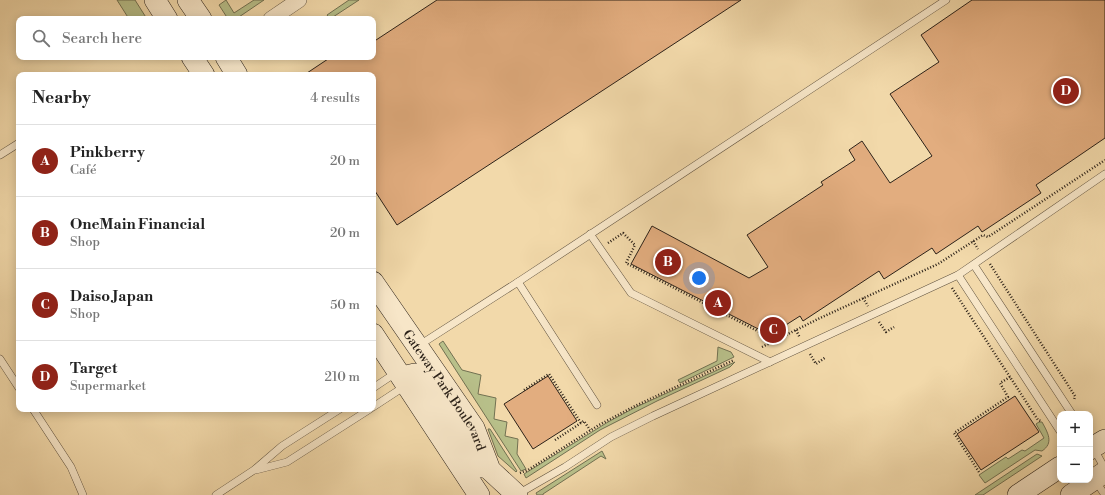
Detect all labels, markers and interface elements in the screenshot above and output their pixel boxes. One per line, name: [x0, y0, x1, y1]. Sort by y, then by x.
search box: [16, 16, 376, 60]
icon: search: [30, 27, 52, 49]
text: Search here: [62, 29, 142, 48]
pin: D: [1053, 76, 1079, 106]
text: Nearby: [32, 87, 91, 109]
text: 4 results: [310, 90, 360, 106]
text: Pinkberry: [70, 143, 145, 162]
text: A: [40, 153, 50, 169]
text: 20 m: [330, 153, 360, 169]
text: Café: [70, 162, 97, 178]
text: OneMain Financial: [70, 215, 205, 234]
text: B: [40, 225, 50, 241]
text: 20 m: [330, 225, 360, 241]
text: Shop: [70, 234, 100, 250]
pin: B: [655, 247, 681, 277]
your location: [689, 268, 709, 288]
text: Daiso Japan: [70, 287, 153, 306]
pin: A: [705, 288, 731, 318]
text: C: [40, 297, 50, 313]
text: 50 m: [330, 297, 360, 313]
text: Shop: [70, 306, 100, 322]
pin: C: [760, 315, 786, 345]
street label: Gateway Park Boulevard: [399, 327, 489, 454]
text: Target: [70, 359, 117, 378]
text: D: [40, 369, 50, 385]
text: 210 m: [325, 369, 360, 385]
text: Supermarket: [70, 378, 146, 394]
map controls: [1057, 411, 1093, 483]
button: +: [1057, 411, 1093, 447]
button: −: [1057, 447, 1093, 483]

